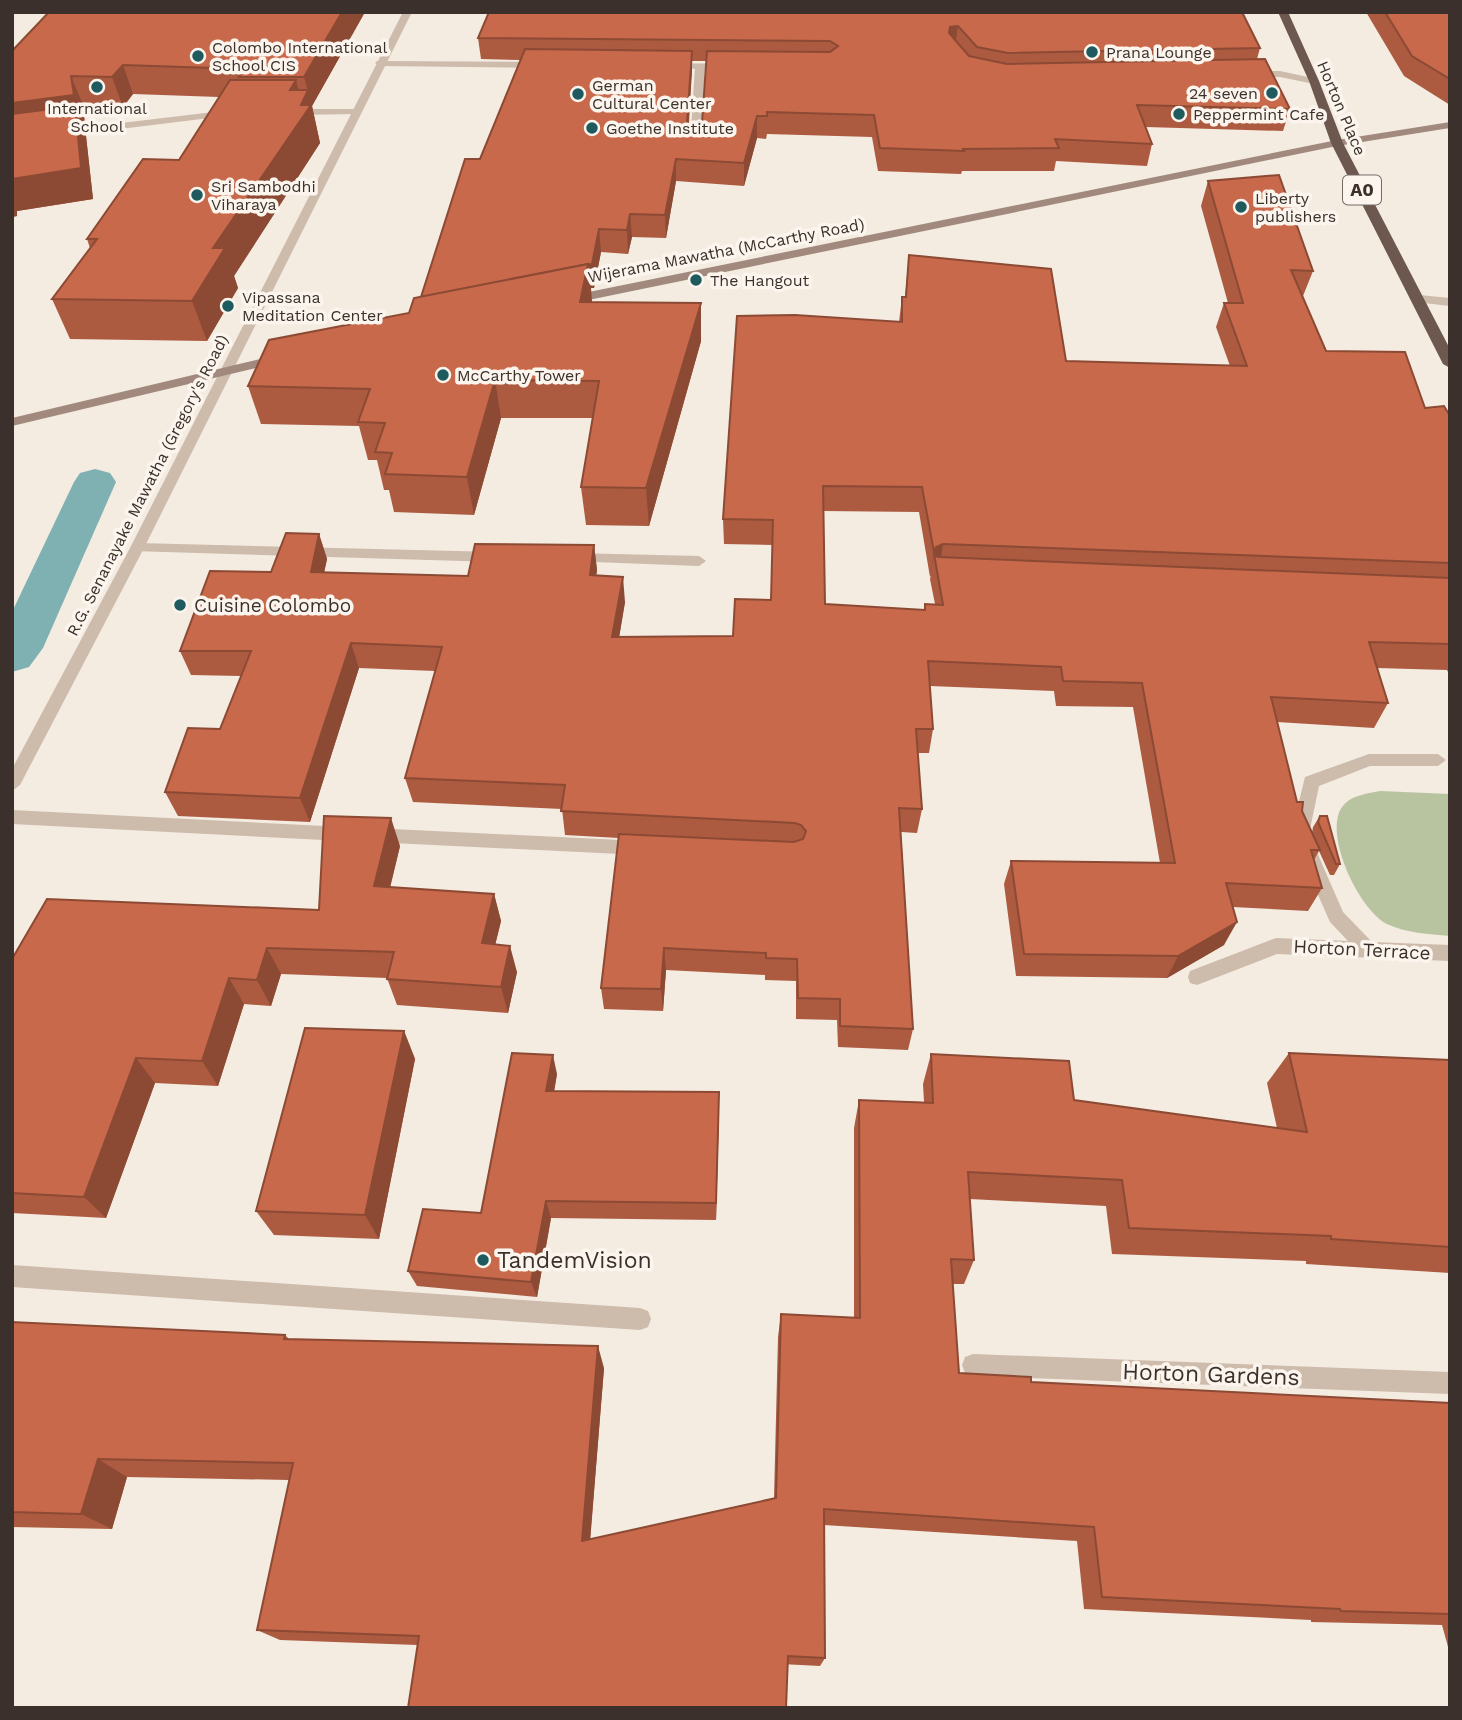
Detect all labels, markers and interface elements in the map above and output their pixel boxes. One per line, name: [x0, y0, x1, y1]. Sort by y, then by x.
place label: Colombo International School CIS: [212, 38, 387, 75]
place label: Prana Lounge: [1106, 43, 1212, 62]
marker: Prana Lounge: [1084, 44, 1100, 60]
marker: Colombo International School CIS: [190, 48, 206, 64]
street label: Horton Place: [1313, 58, 1370, 158]
place label: German Cultural Center: [592, 76, 712, 113]
marker: International School: [89, 79, 105, 95]
place label: 24 seven: [1189, 84, 1258, 103]
marker: 24 seven: [1264, 85, 1280, 101]
marker: German Cultural Center: [570, 86, 586, 102]
place label: International School: [47, 99, 147, 136]
place label: Peppermint Cafe: [1193, 105, 1324, 124]
marker: Peppermint Cafe: [1171, 106, 1187, 122]
place label: Goethe Institute: [606, 119, 734, 138]
marker: Goethe Institute: [584, 120, 600, 136]
road number: A0: [1343, 176, 1381, 204]
place label: Sri Sambodhi Viharaya: [211, 177, 316, 214]
marker: Sri Sambodhi Viharaya: [189, 187, 205, 203]
place label: Liberty publishers: [1255, 189, 1336, 226]
marker: Liberty publishers: [1233, 199, 1249, 215]
street label: Wijerama Mawatha (McCarthy Road): [586, 214, 866, 287]
place label: The Hangout: [710, 271, 810, 290]
marker: The Hangout: [688, 272, 704, 288]
place label: Vipassana Meditation Center: [242, 288, 383, 325]
marker: Vipassana Meditation Center: [220, 298, 236, 314]
street label: R.G. Senanayake Mawatha (Gregory's Road): [63, 331, 232, 639]
place label: McCarthy Tower: [457, 366, 581, 385]
marker: McCarthy Tower: [435, 367, 451, 383]
place label: Cuisine Colombo: [194, 594, 351, 617]
marker: Cuisine Colombo: [172, 597, 188, 613]
street label: Horton Terrace: [1293, 934, 1431, 965]
place label: TandemVision: [497, 1247, 652, 1274]
marker: TandemVision: [475, 1252, 491, 1268]
street label: Horton Gardens: [1122, 1358, 1300, 1391]

